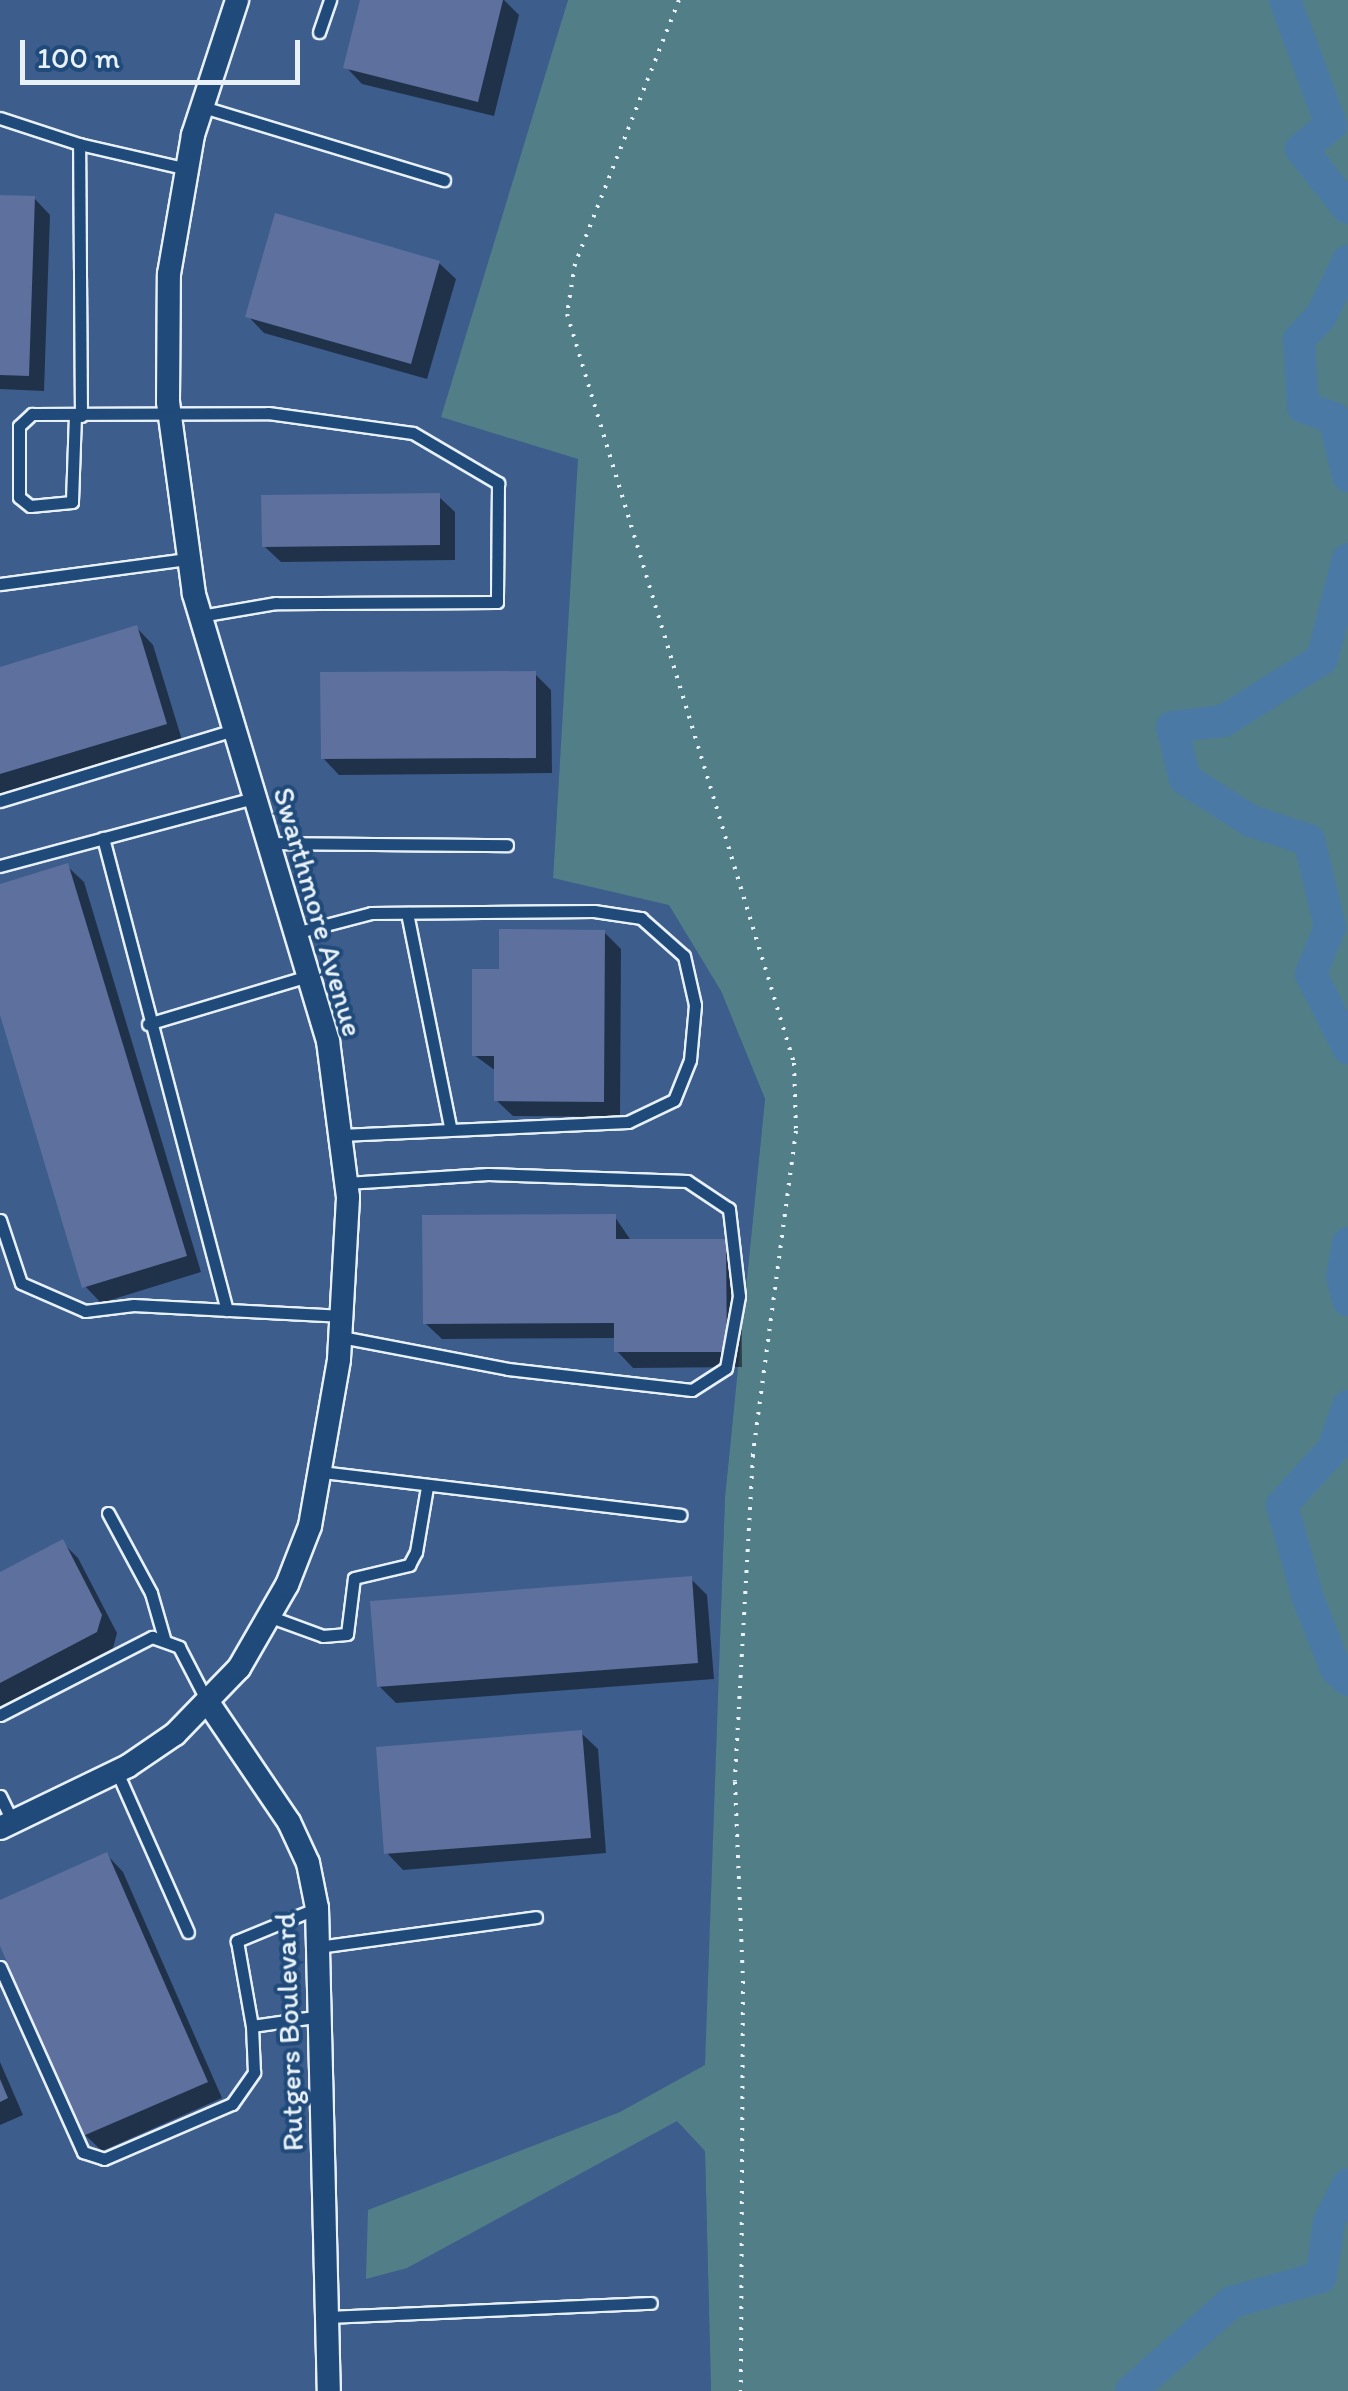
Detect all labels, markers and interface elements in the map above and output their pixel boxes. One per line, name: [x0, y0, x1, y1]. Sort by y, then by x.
scale bar: [25, 20, 305, 82]
text: 100 m: [37, 39, 120, 76]
street label: Swarthmore Avenue: [265, 783, 371, 1041]
street label: Rutgers Boulevard: [267, 1912, 311, 2152]

